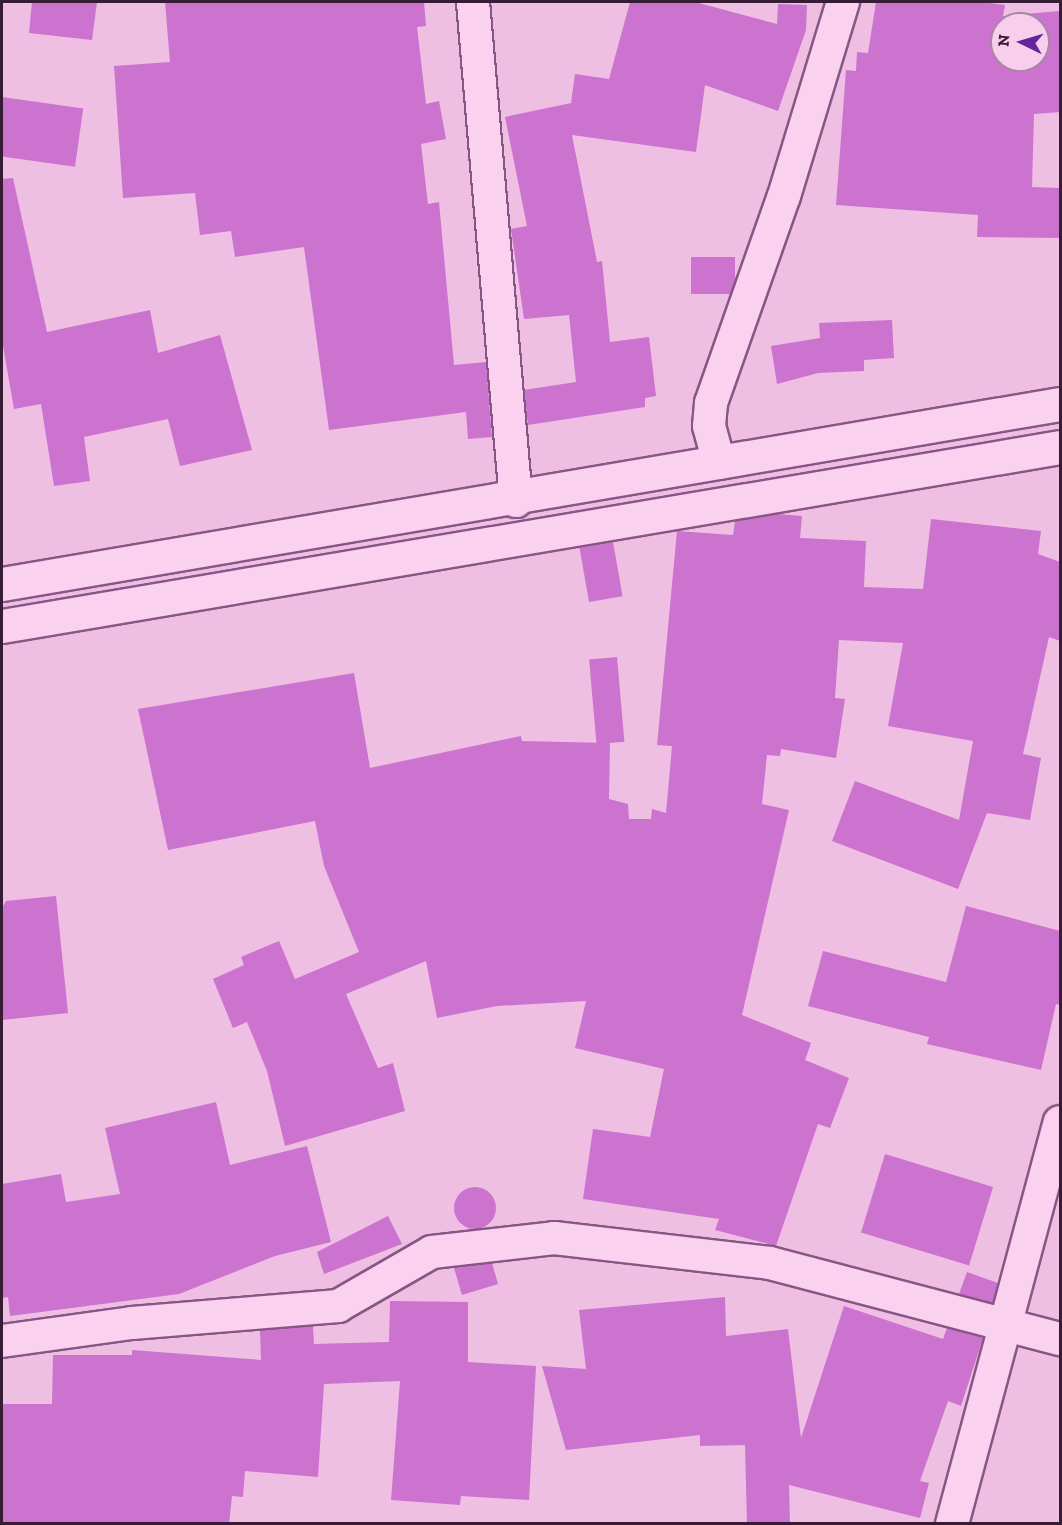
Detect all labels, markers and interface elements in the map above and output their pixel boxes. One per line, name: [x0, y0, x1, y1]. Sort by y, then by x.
north arrow: [990, 12, 1050, 72]
text: N: [994, 34, 1014, 47]

